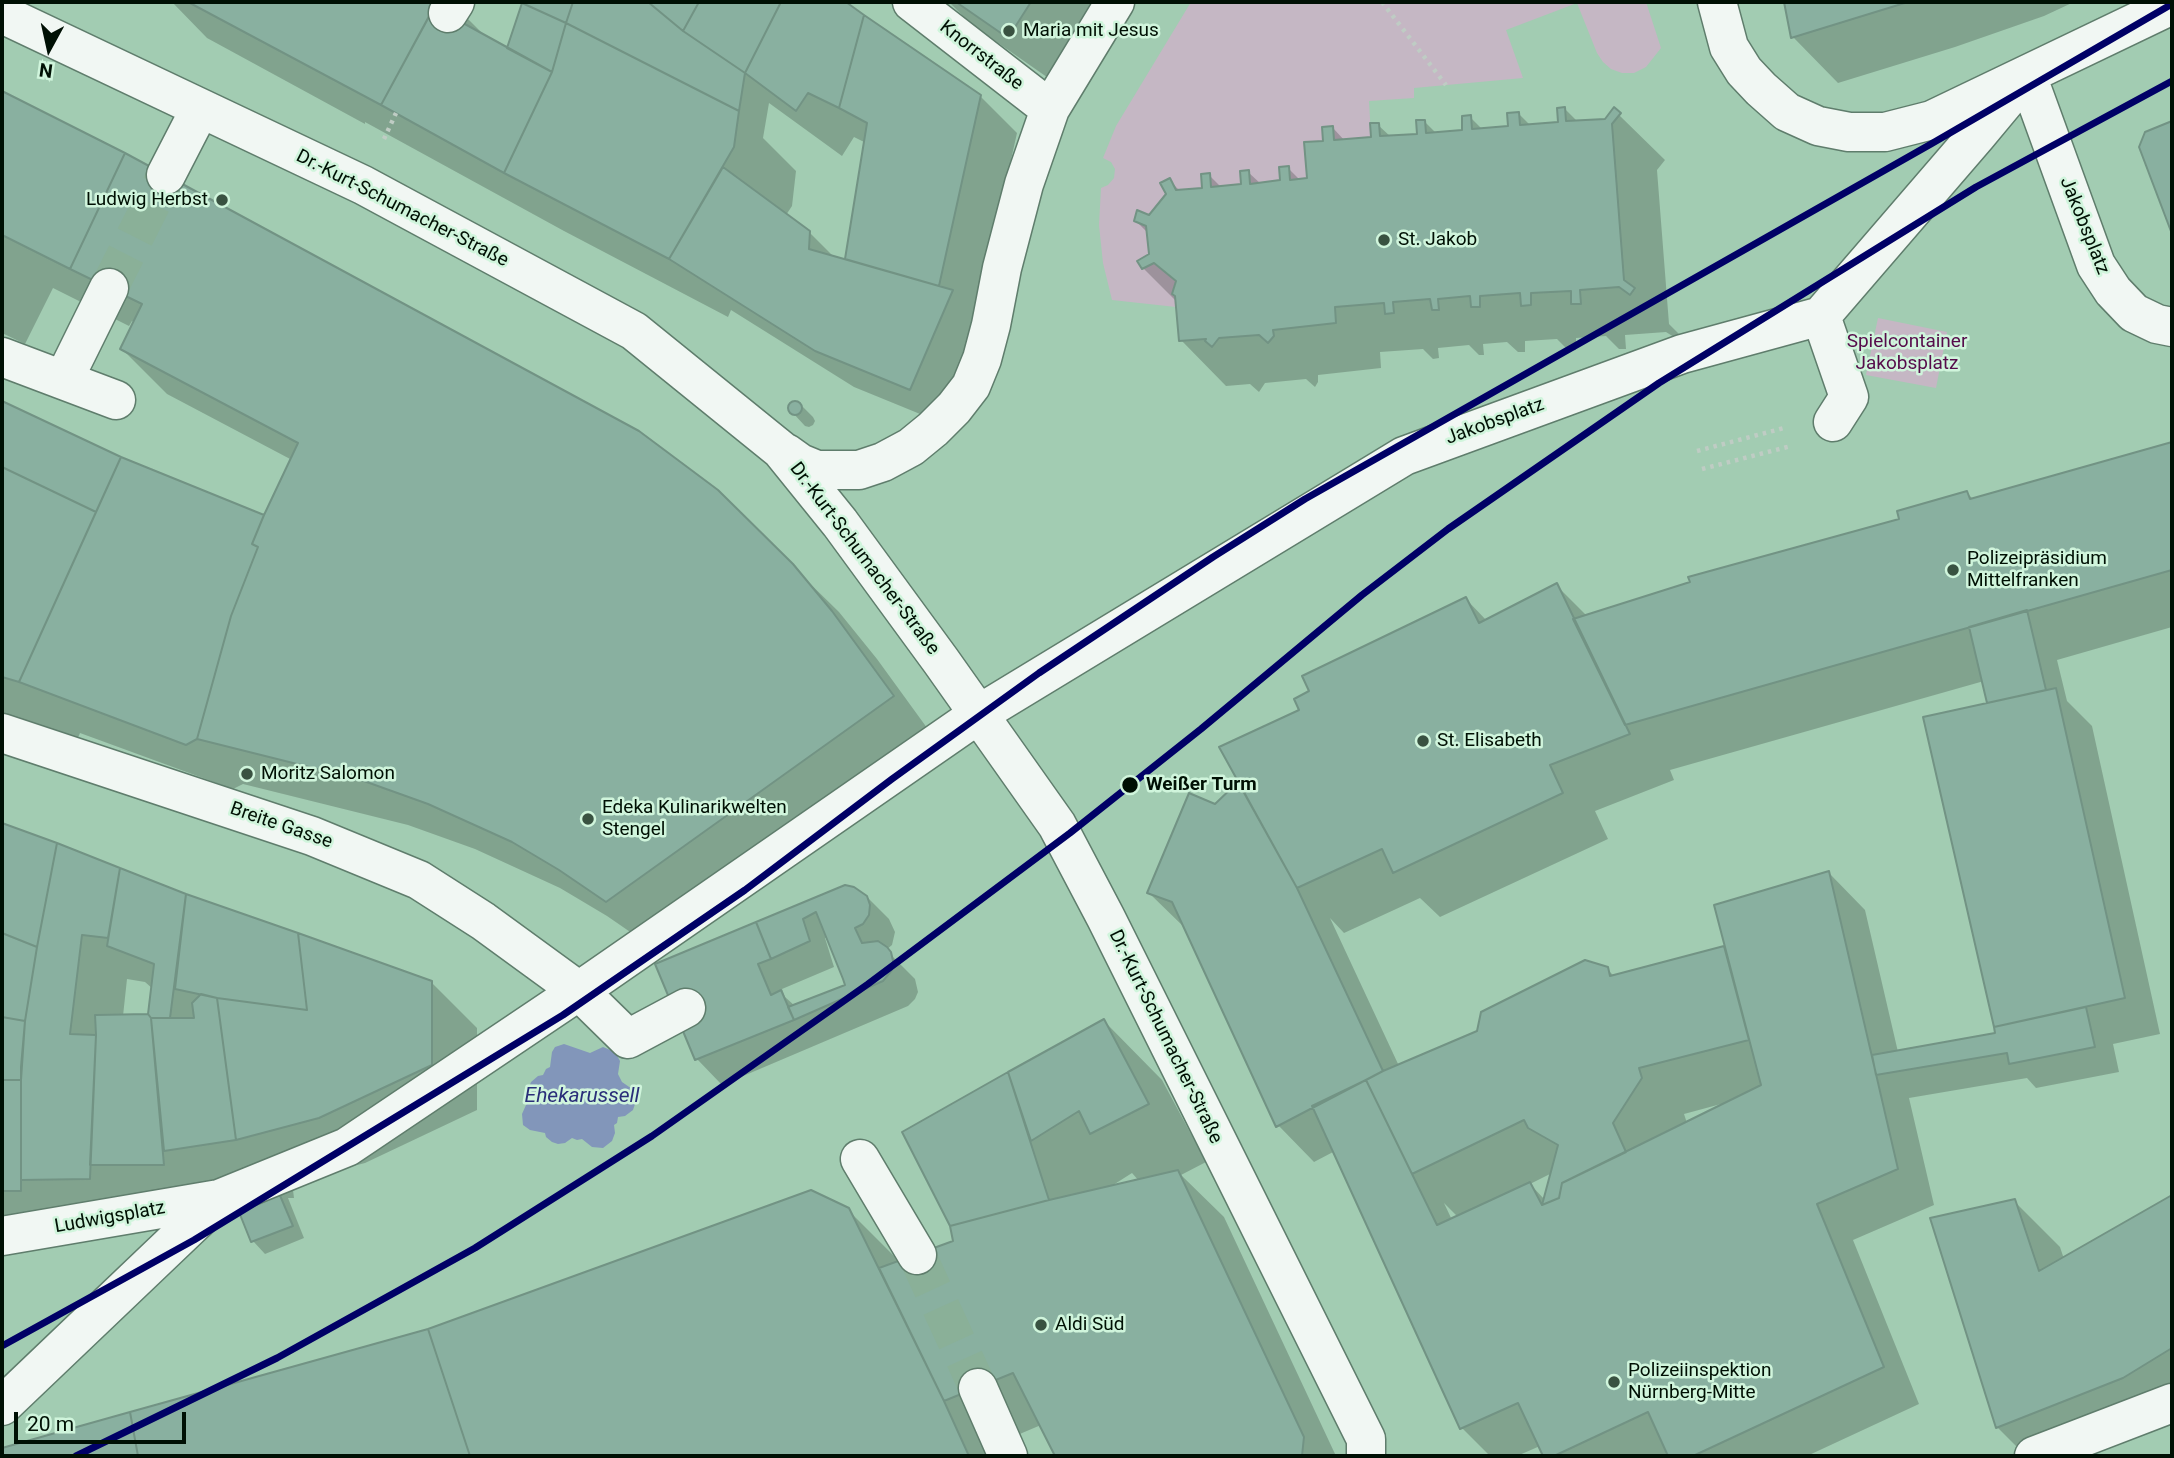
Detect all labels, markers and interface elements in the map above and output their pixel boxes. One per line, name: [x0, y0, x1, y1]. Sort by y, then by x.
north arrow: [14, 14, 84, 84]
street label: Knorrstraße: [935, 16, 1027, 96]
place label: Maria mit Jesus: [1023, 20, 1159, 42]
marker: Maria mit Jesus: [1001, 23, 1017, 39]
text: N: [38, 58, 54, 83]
street label: Dr.-Kurt-Schumacher-Straße: [292, 145, 512, 273]
street label: Jakobsplatz: [2054, 174, 2114, 278]
place label: Ludwig Herbst: [86, 189, 208, 211]
marker: Ludwig Herbst: [214, 192, 230, 208]
place label: St. Jakob: [1398, 229, 1477, 251]
marker: St. Jakob: [1376, 232, 1392, 248]
park label: Spielcontainer Jakobsplatz: [1847, 331, 1967, 375]
street label: Jakobsplatz: [1443, 394, 1547, 450]
street label: Dr.-Kurt-Schumacher-Straße: [784, 458, 944, 660]
place label: Polizeipräsidium Mittelfranken: [1967, 548, 2107, 592]
marker: Polizeipräsidium Mittelfranken: [1945, 562, 1961, 578]
place label: St. Elisabeth: [1437, 730, 1542, 752]
marker: St. Elisabeth: [1415, 733, 1431, 749]
place label: Moritz Salomon: [261, 763, 395, 785]
marker: Moritz Salomon: [239, 766, 255, 782]
place label: Weißer Turm: [1146, 774, 1257, 796]
marker: Weißer Turm: [1120, 775, 1140, 795]
place label: Edeka Kulinarikwelten Stengel: [602, 797, 787, 841]
street label: Breite Gasse: [227, 798, 335, 854]
marker: Edeka Kulinarikwelten Stengel: [580, 811, 596, 827]
street label: Dr.-Kurt-Schumacher-Straße: [1103, 926, 1227, 1148]
water label: Ehekarussell: [525, 1084, 639, 1110]
street label: Ludwigsplatz: [53, 1197, 167, 1239]
place label: Aldi Süd: [1055, 1314, 1125, 1336]
marker: Aldi Süd: [1033, 1317, 1049, 1333]
place label: Polizeiinspektion Nürnberg-Mitte: [1628, 1360, 1771, 1404]
marker: Polizeiinspektion Nürnberg-Mitte: [1606, 1374, 1622, 1390]
scale bar: [18, 1398, 189, 1442]
text: 20 m: [27, 1412, 74, 1436]

